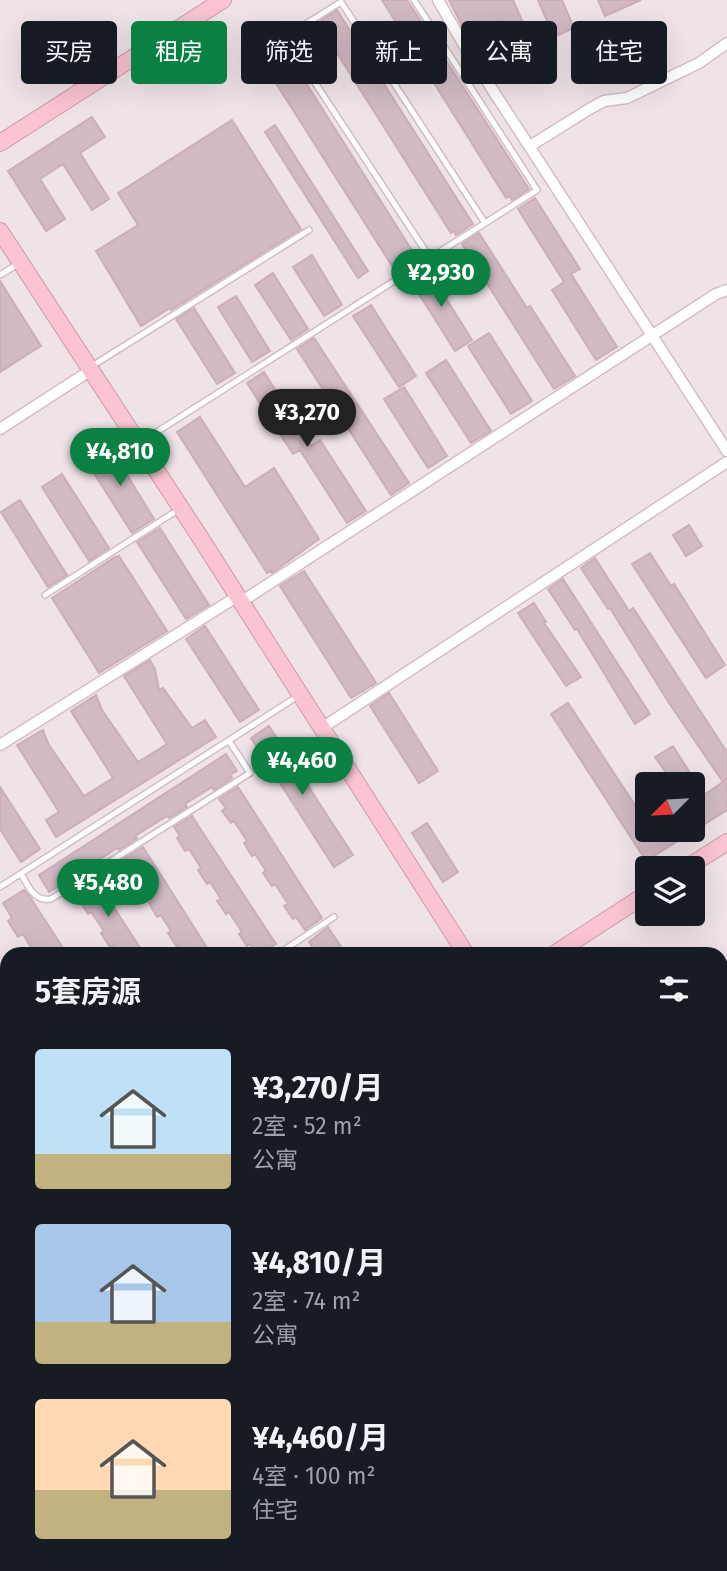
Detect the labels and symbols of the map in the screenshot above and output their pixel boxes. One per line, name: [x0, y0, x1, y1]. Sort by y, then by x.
pin: ¥2,930: [384, 250, 498, 309]
pin: ¥3,270: [250, 390, 364, 449]
pin: ¥4,810: [63, 428, 177, 488]
pin: ¥4,460: [245, 738, 359, 797]
north arrow: [635, 772, 705, 842]
pin: ¥5,480: [51, 860, 165, 919]

